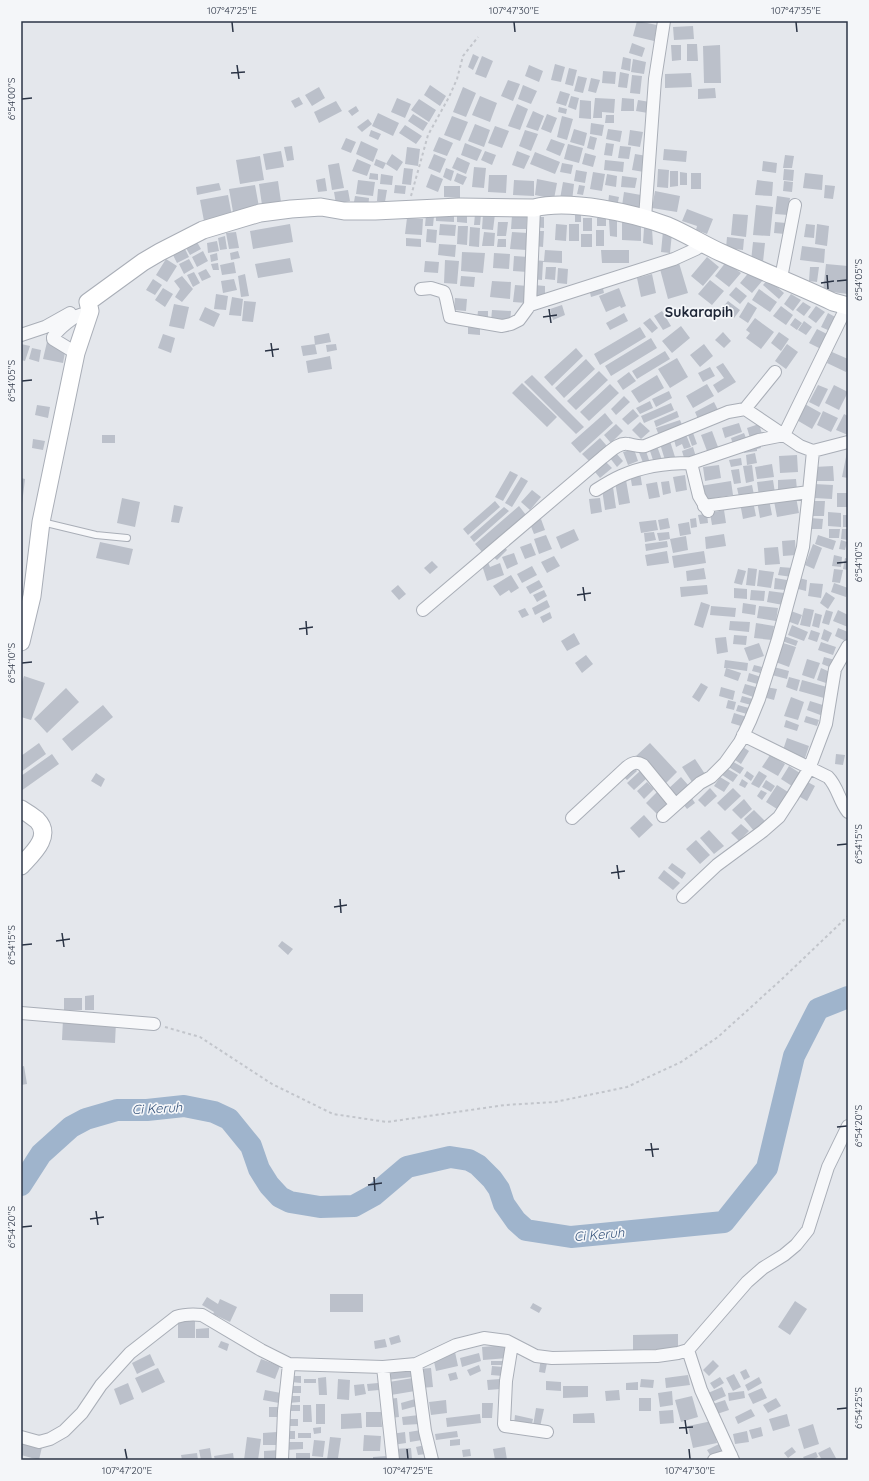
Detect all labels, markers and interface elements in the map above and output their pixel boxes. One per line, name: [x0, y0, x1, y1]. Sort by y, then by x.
text: 107°47'25"E: [207, 4, 257, 17]
text: 107°47'30"E: [489, 4, 539, 17]
text: 107°47'35"E: [771, 4, 821, 17]
text: 6°54'00"S: [5, 77, 18, 120]
text: 6°54'05"S: [852, 259, 865, 301]
district label: Sukarapih: [665, 303, 733, 321]
text: 6°54'05"S: [5, 360, 18, 402]
text: 6°54'10"S: [852, 541, 865, 582]
text: 6°54'10"S: [5, 642, 18, 683]
text: 6°54'15"S: [852, 824, 865, 864]
text: 6°54'15"S: [5, 925, 18, 965]
water label: Ci Keruh: [131, 1099, 183, 1117]
text: 6°54'20"S: [852, 1104, 865, 1147]
text: 6°54'20"S: [5, 1205, 18, 1248]
water label: Ci Keruh: [573, 1224, 625, 1244]
text: 6°54'25"S: [852, 1387, 865, 1429]
text: 107°47'20"E: [102, 1464, 153, 1477]
text: 107°47'25"E: [383, 1464, 433, 1477]
text: 107°47'30"E: [665, 1464, 715, 1477]

